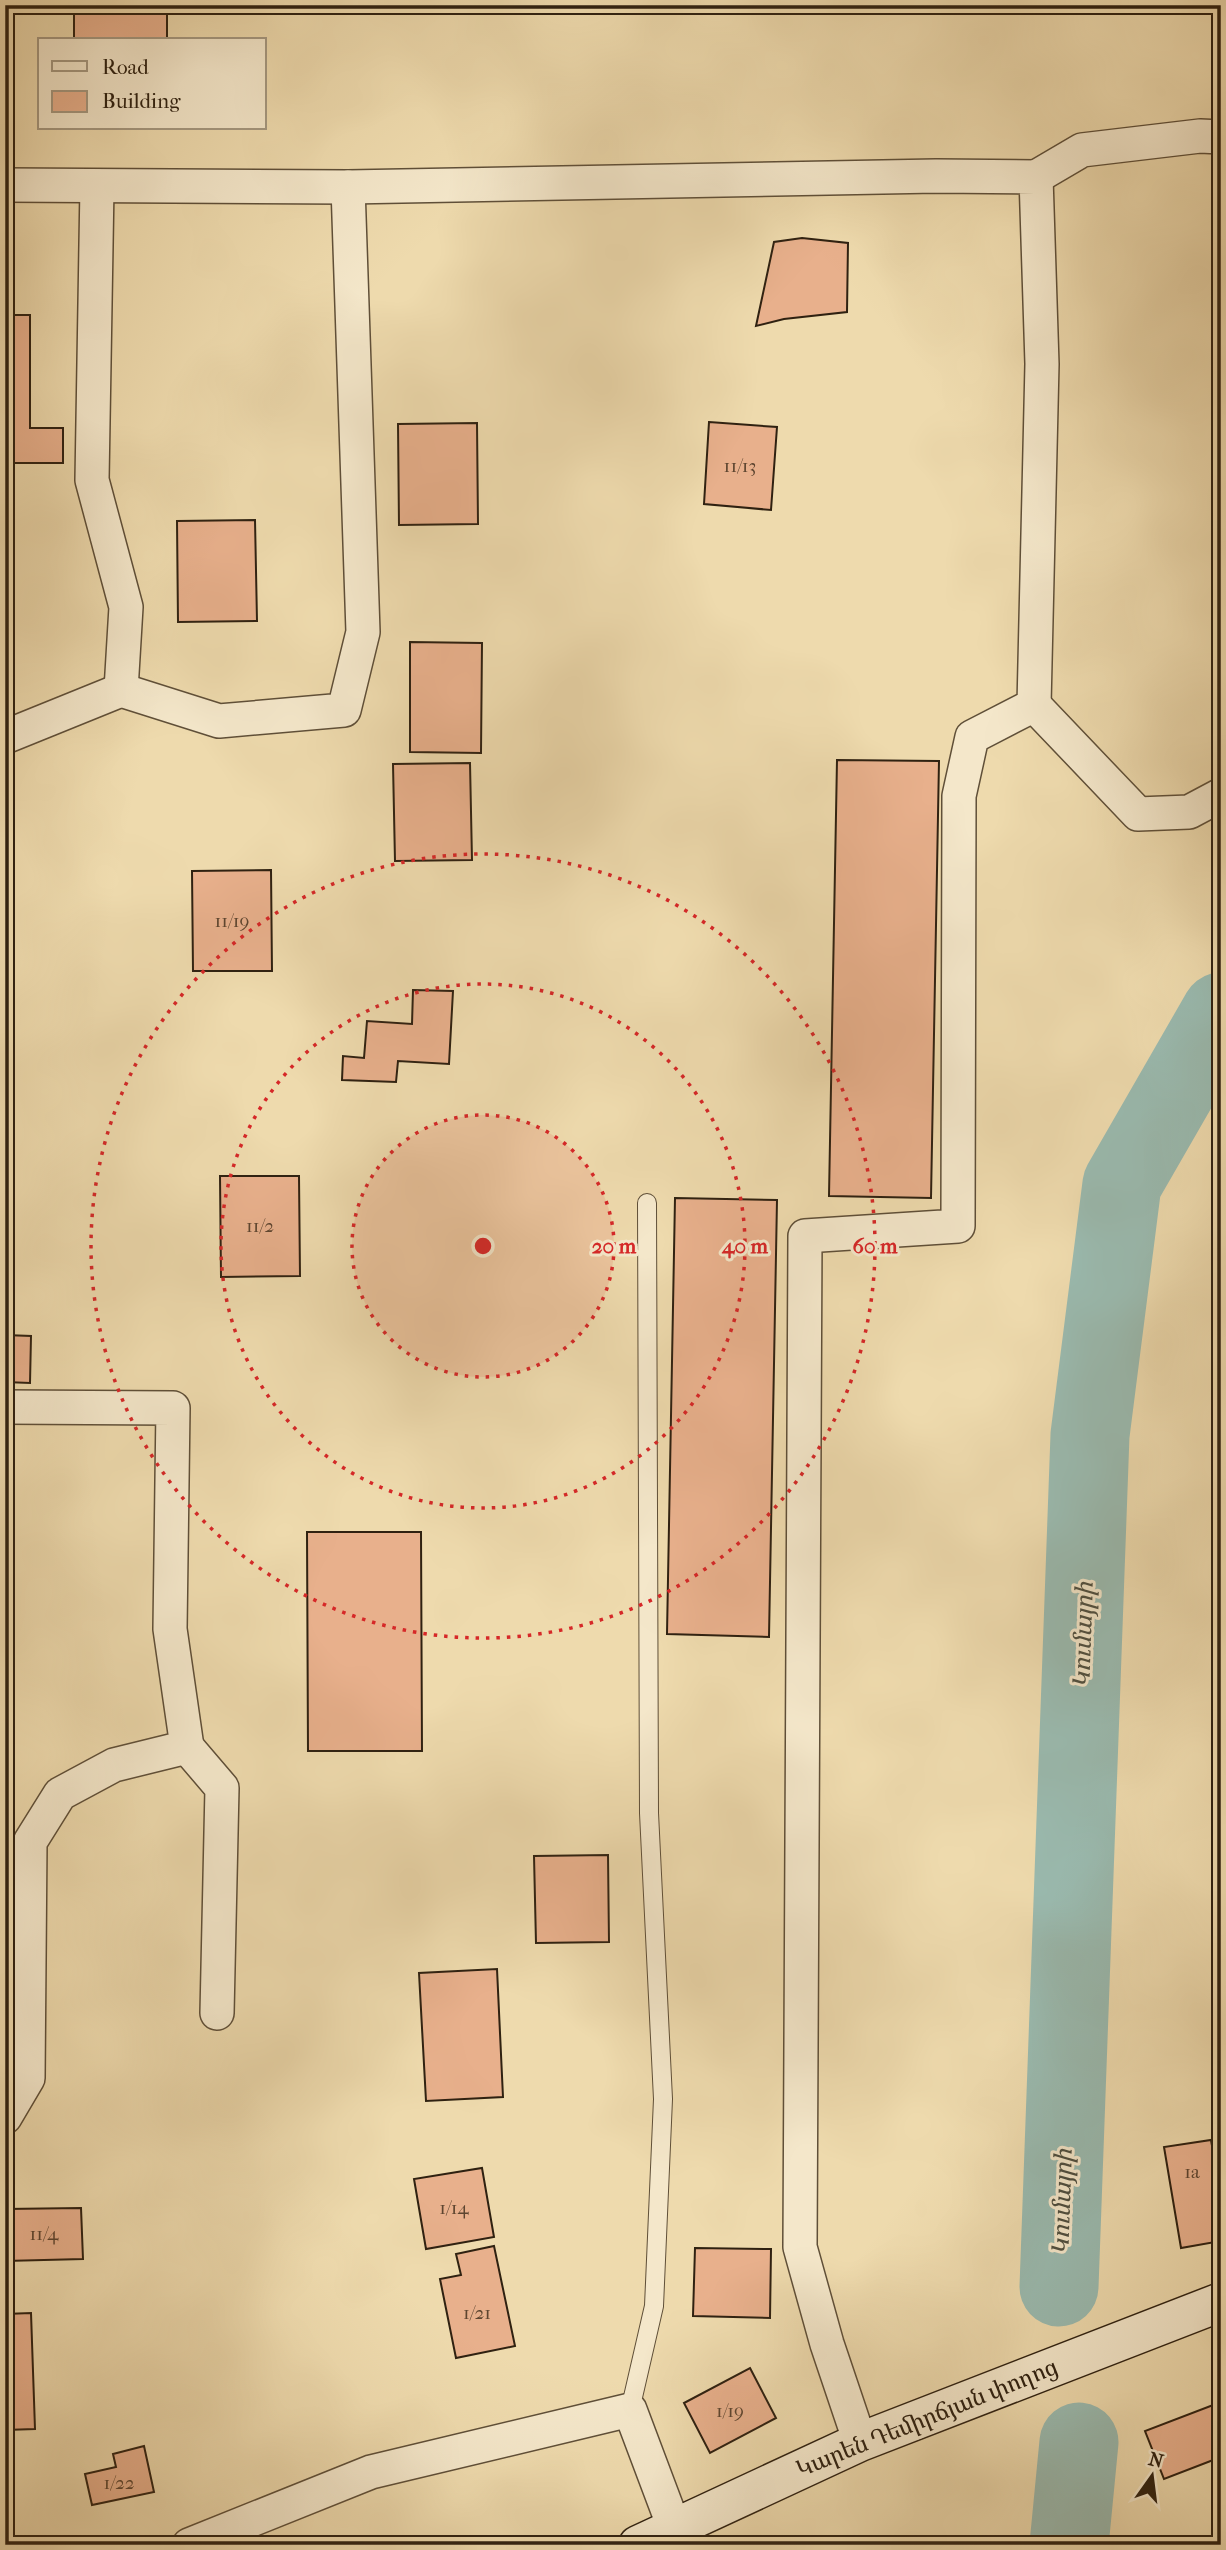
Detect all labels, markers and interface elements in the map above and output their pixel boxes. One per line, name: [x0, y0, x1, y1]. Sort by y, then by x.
legend: [38, 38, 266, 130]
text: Road: [102, 55, 149, 79]
text: Building: [102, 89, 181, 113]
house number: 11/13: [724, 455, 756, 477]
house number: 11/19: [215, 910, 249, 932]
house number: 11/2: [246, 1215, 274, 1237]
centre of rings: [471, 1234, 495, 1258]
text: 20 m: [592, 1234, 637, 1258]
text: 40 m: [721, 1234, 769, 1259]
text: 60 m: [853, 1234, 898, 1258]
water label: Կումայրի: [1067, 1580, 1100, 1689]
water label: Կումայրի: [1046, 2147, 1079, 2256]
house number: 1a: [1184, 2161, 1200, 2183]
house number: 1/14: [439, 2197, 469, 2219]
house number: 11/4: [30, 2223, 59, 2245]
house number: 1/21: [463, 2302, 491, 2324]
street label: Կարեն Դեմիրճյան փողոց: [792, 2353, 1062, 2483]
house number: 1/19: [716, 2400, 744, 2422]
north arrow: [1118, 2442, 1188, 2512]
text: N: [1146, 2448, 1166, 2473]
house number: 1/22: [104, 2472, 135, 2494]

